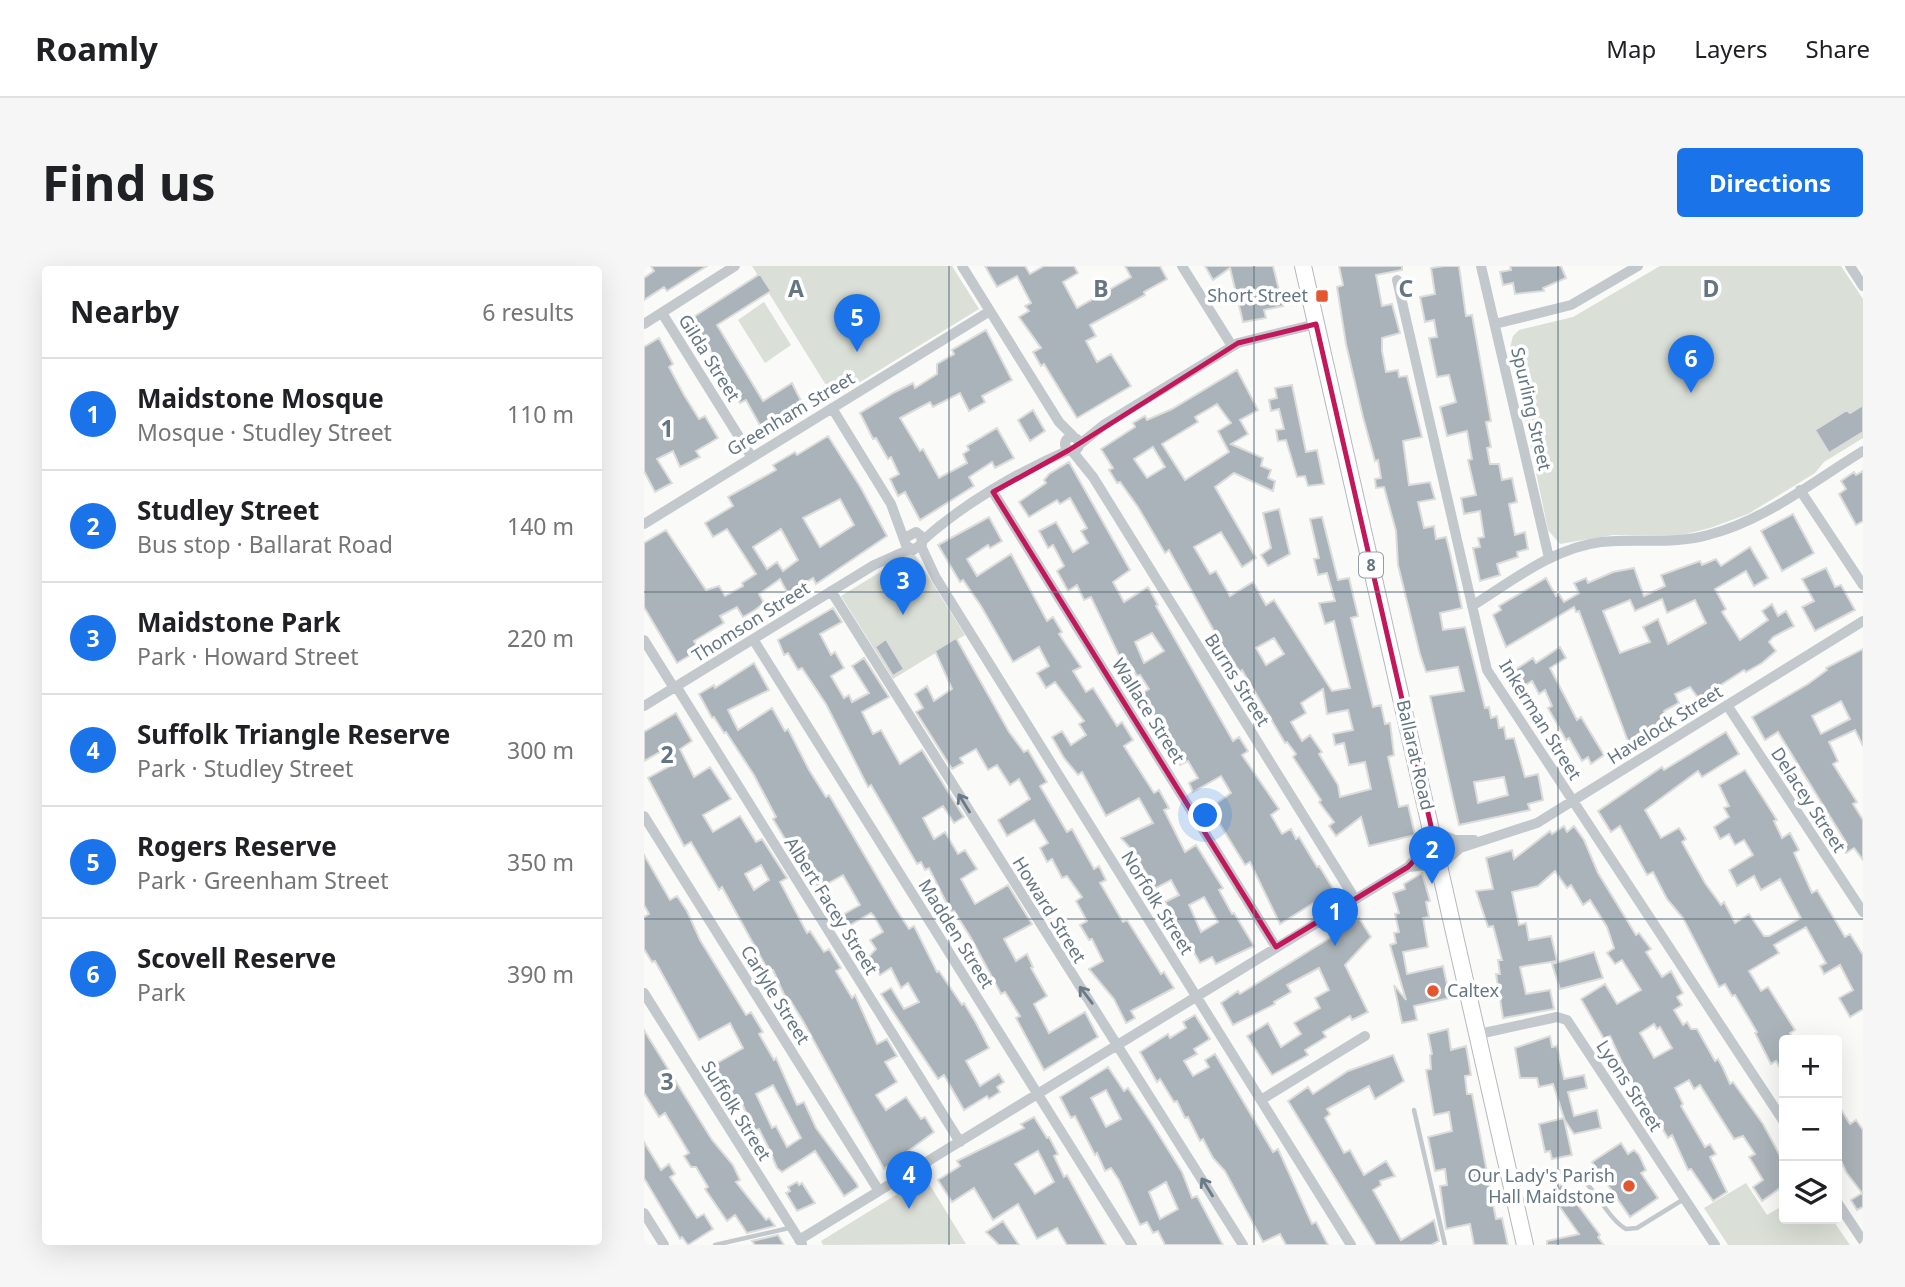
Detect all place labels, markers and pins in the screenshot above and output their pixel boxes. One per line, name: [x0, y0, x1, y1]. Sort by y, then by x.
place label: Short Street: [1207, 283, 1308, 307]
marker: Short Street: [1314, 288, 1330, 304]
pin: 5: [834, 294, 880, 352]
pin: 6: [1668, 335, 1714, 393]
pin: 3: [880, 557, 926, 615]
pin: 2: [1409, 826, 1455, 884]
pin: 1: [1312, 888, 1358, 946]
place label: Caltex: [1447, 978, 1499, 1002]
marker: Caltex: [1425, 983, 1441, 999]
pin: 4: [886, 1151, 932, 1209]
place label: Our Lady's Parish Hall Maidstone: [1468, 1163, 1615, 1208]
marker: Our Lady's Parish Hall Maidstone: [1621, 1178, 1637, 1194]

